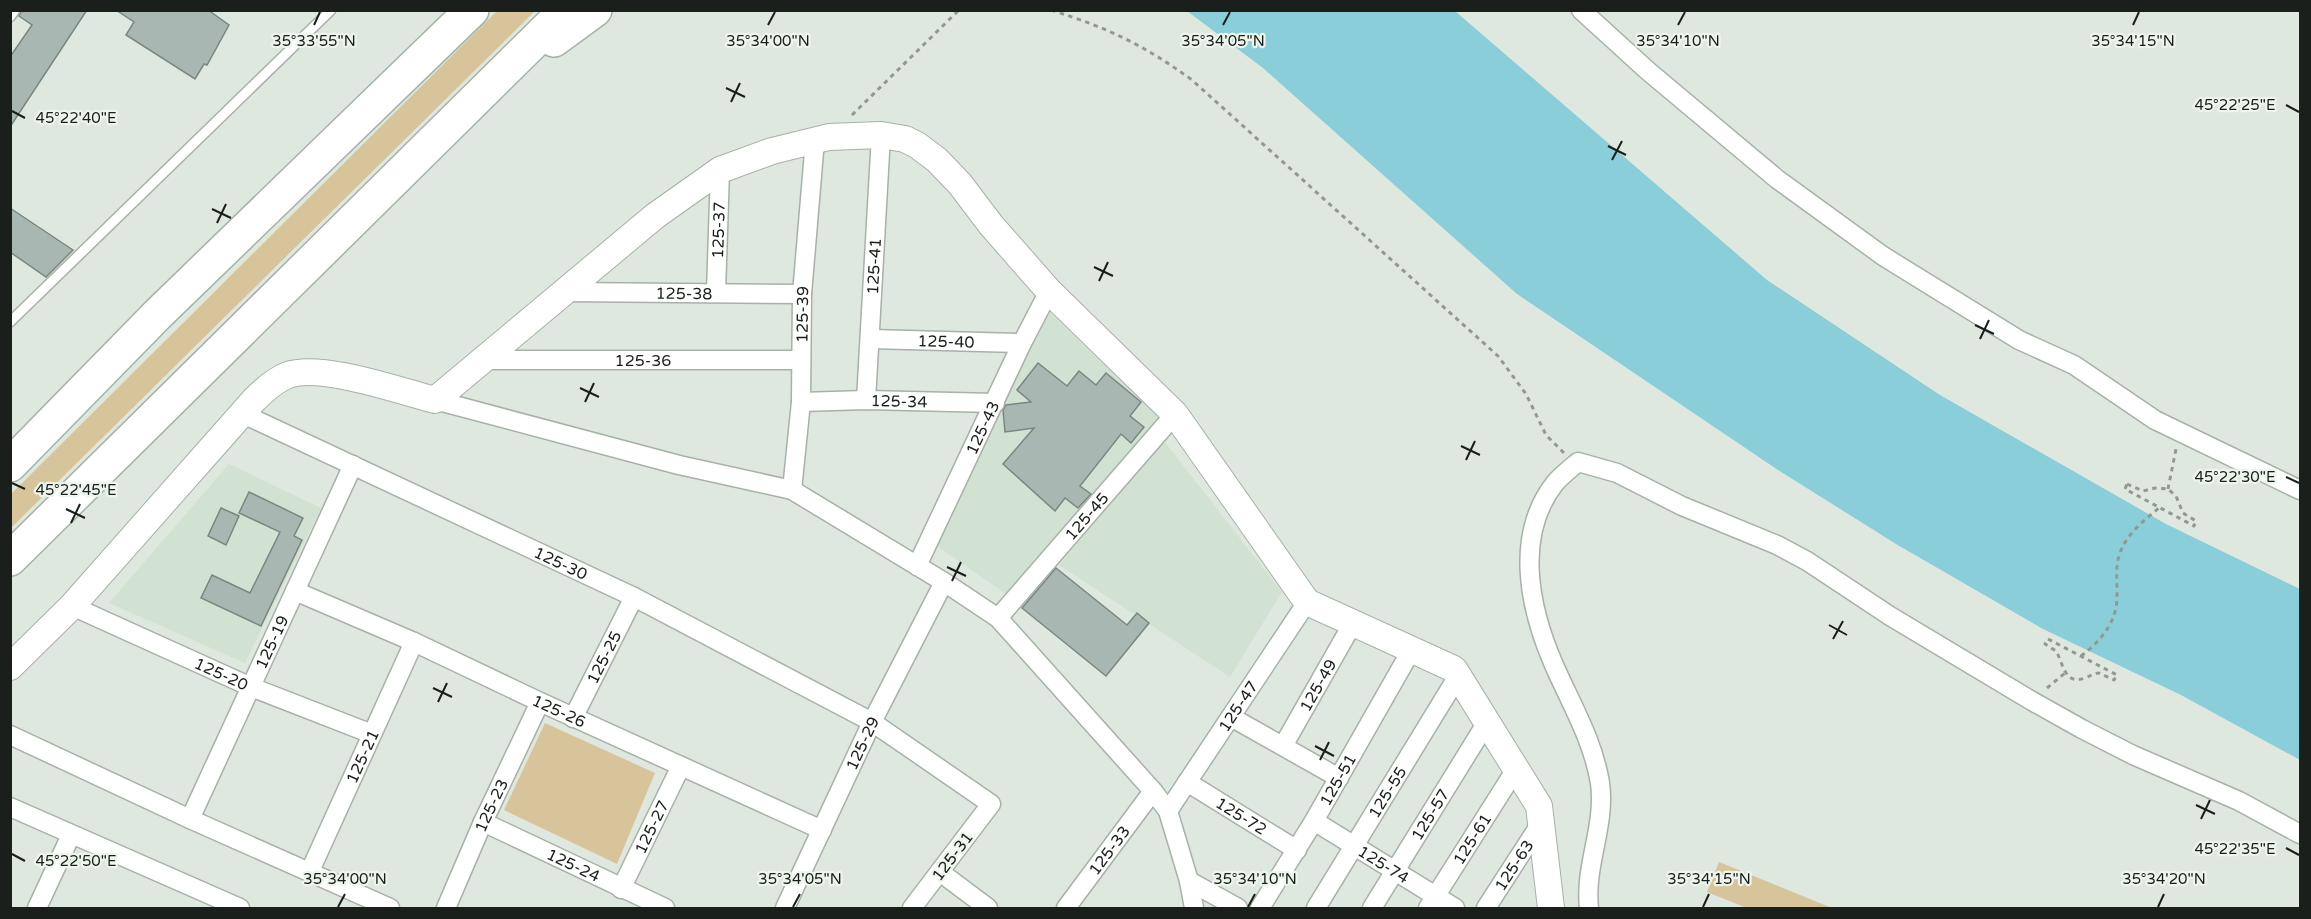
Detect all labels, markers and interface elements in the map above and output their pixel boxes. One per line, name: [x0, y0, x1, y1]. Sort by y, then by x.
text: 35°33'55"N: [272, 32, 356, 50]
text: 35°34'00"N: [726, 32, 810, 50]
text: 35°34'05"N: [1181, 32, 1265, 50]
text: 35°34'10"N: [1636, 32, 1720, 50]
text: 35°34'15"N: [2091, 32, 2175, 50]
text: 45°22'25"E: [2195, 96, 2275, 114]
text: 45°22'40"E: [36, 109, 116, 127]
street label: 125-37: [708, 201, 730, 259]
street label: 125-41: [863, 237, 886, 295]
street label: 125-38: [655, 284, 712, 304]
street label: 125-39: [793, 285, 814, 343]
street label: 125-40: [917, 331, 975, 353]
street label: 125-36: [615, 351, 671, 371]
street label: 125-34: [870, 391, 928, 412]
street label: 125-43: [962, 398, 1004, 458]
text: 45°22'30"E: [2195, 468, 2275, 486]
text: 45°22'45"E: [36, 481, 116, 499]
street label: 125-45: [1061, 489, 1113, 545]
street label: 125-30: [530, 543, 590, 585]
street label: 125-19: [251, 612, 293, 672]
street label: 125-25: [583, 628, 626, 688]
street label: 125-20: [191, 654, 251, 695]
street label: 125-49: [1296, 656, 1341, 715]
street label: 125-47: [1214, 677, 1263, 736]
street label: 125-26: [529, 691, 589, 732]
street label: 125-29: [842, 713, 884, 774]
street label: 125-21: [342, 727, 384, 787]
street label: 125-51: [1316, 750, 1361, 810]
street label: 125-55: [1364, 763, 1411, 822]
street label: 125-23: [471, 776, 513, 836]
street label: 125-57: [1407, 786, 1454, 844]
street label: 125-72: [1212, 793, 1270, 840]
street label: 125-27: [631, 797, 674, 857]
street label: 125-61: [1449, 810, 1496, 869]
street label: 125-33: [1085, 822, 1135, 880]
street label: 125-31: [928, 828, 978, 885]
street label: 125-63: [1491, 836, 1538, 895]
text: 45°22'35"E: [2195, 840, 2275, 858]
street label: 125-74: [1354, 842, 1413, 888]
street label: 125-24: [543, 844, 603, 887]
text: 45°22'50"E: [36, 852, 116, 870]
text: 35°34'00"N: [303, 870, 387, 888]
text: 35°34'05"N: [758, 870, 842, 888]
text: 35°34'10"N: [1213, 870, 1297, 888]
text: 35°34'15"N: [1667, 870, 1751, 888]
text: 35°34'20"N: [2122, 870, 2206, 888]

